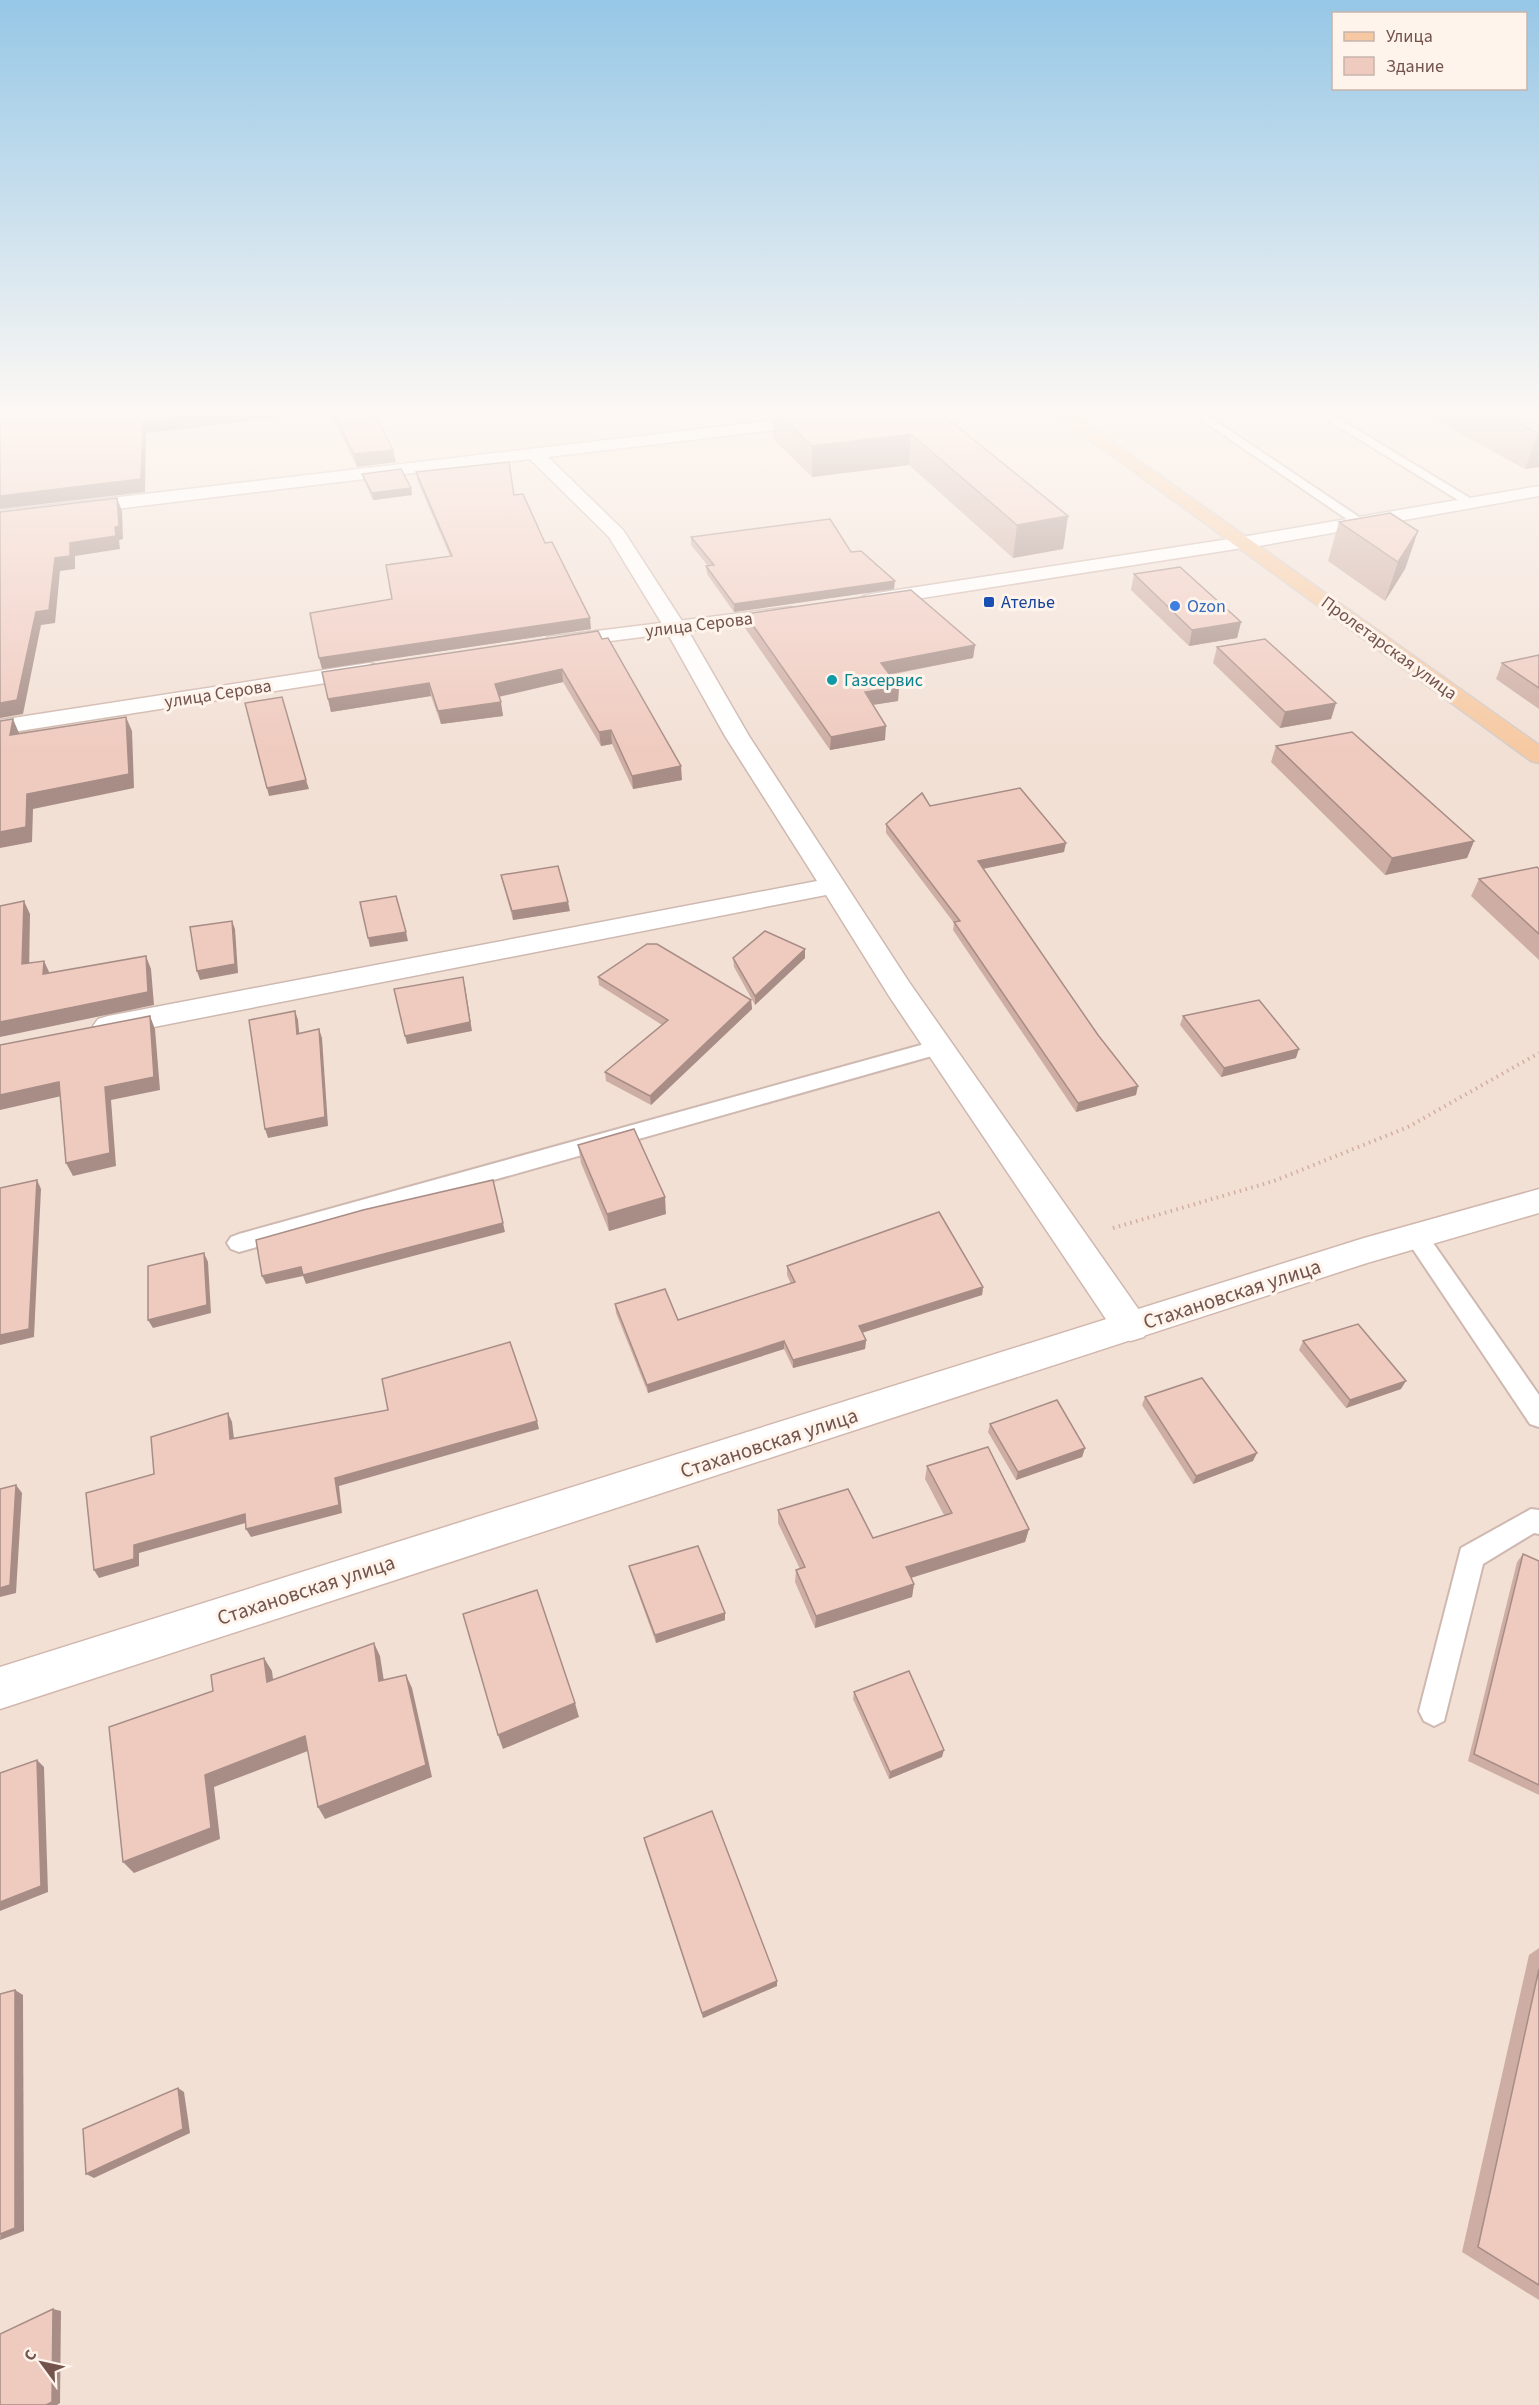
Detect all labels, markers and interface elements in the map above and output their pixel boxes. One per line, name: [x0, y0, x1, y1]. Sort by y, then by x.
legend: [1332, 12, 1527, 90]
text: Улица: [1386, 24, 1433, 49]
text: Здание: [1386, 54, 1444, 79]
place label: Ателье: [1001, 590, 1055, 615]
street label: Пролетарская улица: [1316, 590, 1462, 706]
place label: Ozon: [1187, 594, 1226, 619]
marker: Ателье: [982, 595, 996, 609]
marker: Ozon: [1168, 599, 1182, 613]
street label: улица Серова: [644, 606, 754, 644]
place label: Газсервис: [844, 668, 923, 693]
street label: улица Серова: [163, 673, 273, 715]
marker: Газсервис: [825, 673, 839, 687]
street label: Стахановская улица: [1139, 1251, 1325, 1337]
street label: Стахановская улица: [676, 1400, 862, 1486]
street label: Стахановская улица: [213, 1547, 399, 1633]
north arrow: [12, 2333, 72, 2393]
text: С: [18, 2345, 42, 2365]

